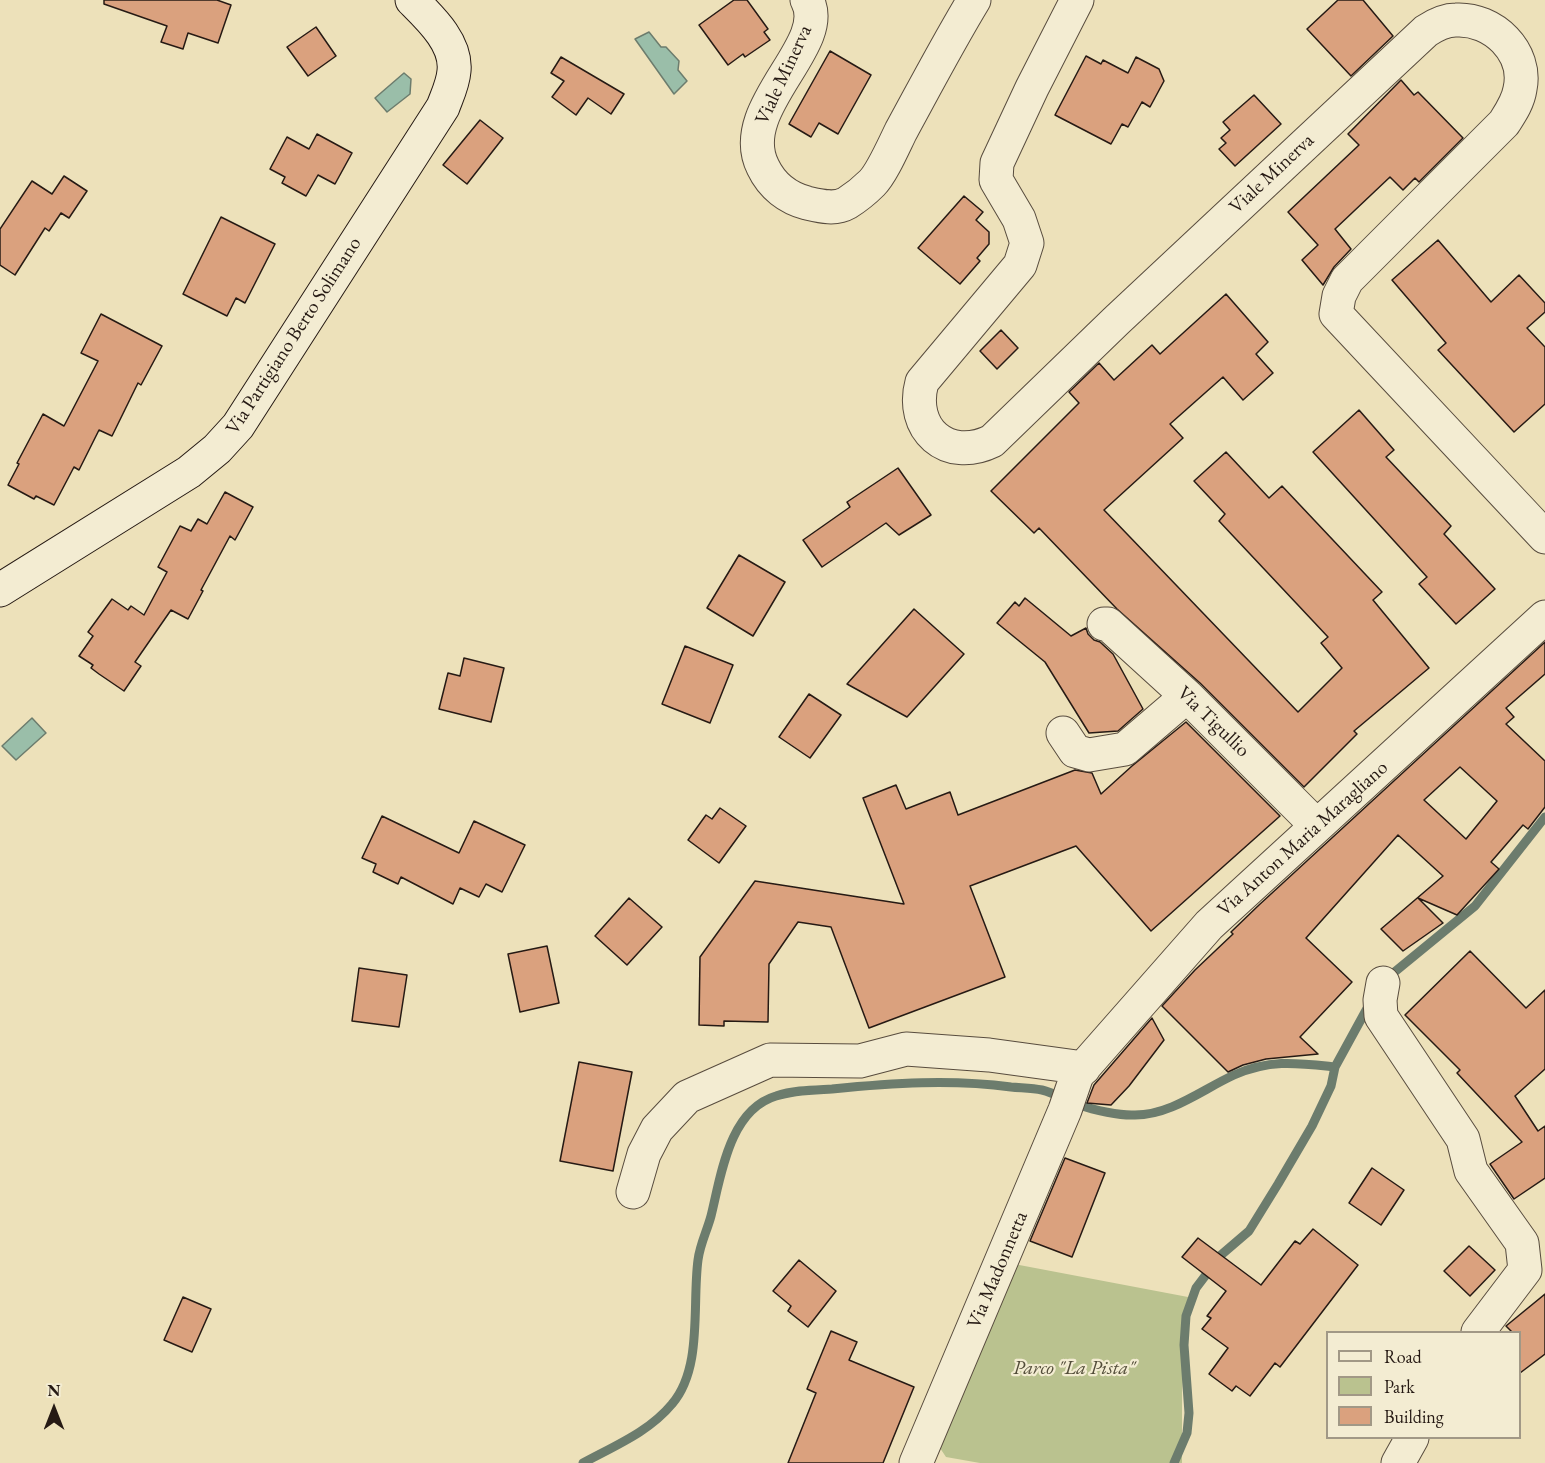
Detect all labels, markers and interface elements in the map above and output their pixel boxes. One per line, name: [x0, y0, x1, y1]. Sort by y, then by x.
street label: Viale Minerva: [751, 21, 817, 129]
street label: Viale Minerva: [1225, 129, 1319, 219]
street label: Via Partigiano Berto Solimano: [221, 233, 367, 439]
street label: Via Tigullio: [1172, 681, 1254, 763]
street label: Via Anton Maria Maragliano: [1213, 756, 1393, 922]
street label: Via Madonnetta: [963, 1208, 1033, 1332]
legend: [1326, 1331, 1521, 1439]
text: Road: [1384, 1345, 1422, 1368]
park label: Parco "La Pista": [1013, 1357, 1135, 1381]
text: Park: [1384, 1375, 1415, 1398]
north arrow: [24, 1379, 84, 1439]
text: N: [48, 1380, 60, 1401]
text: Building: [1384, 1405, 1444, 1428]

